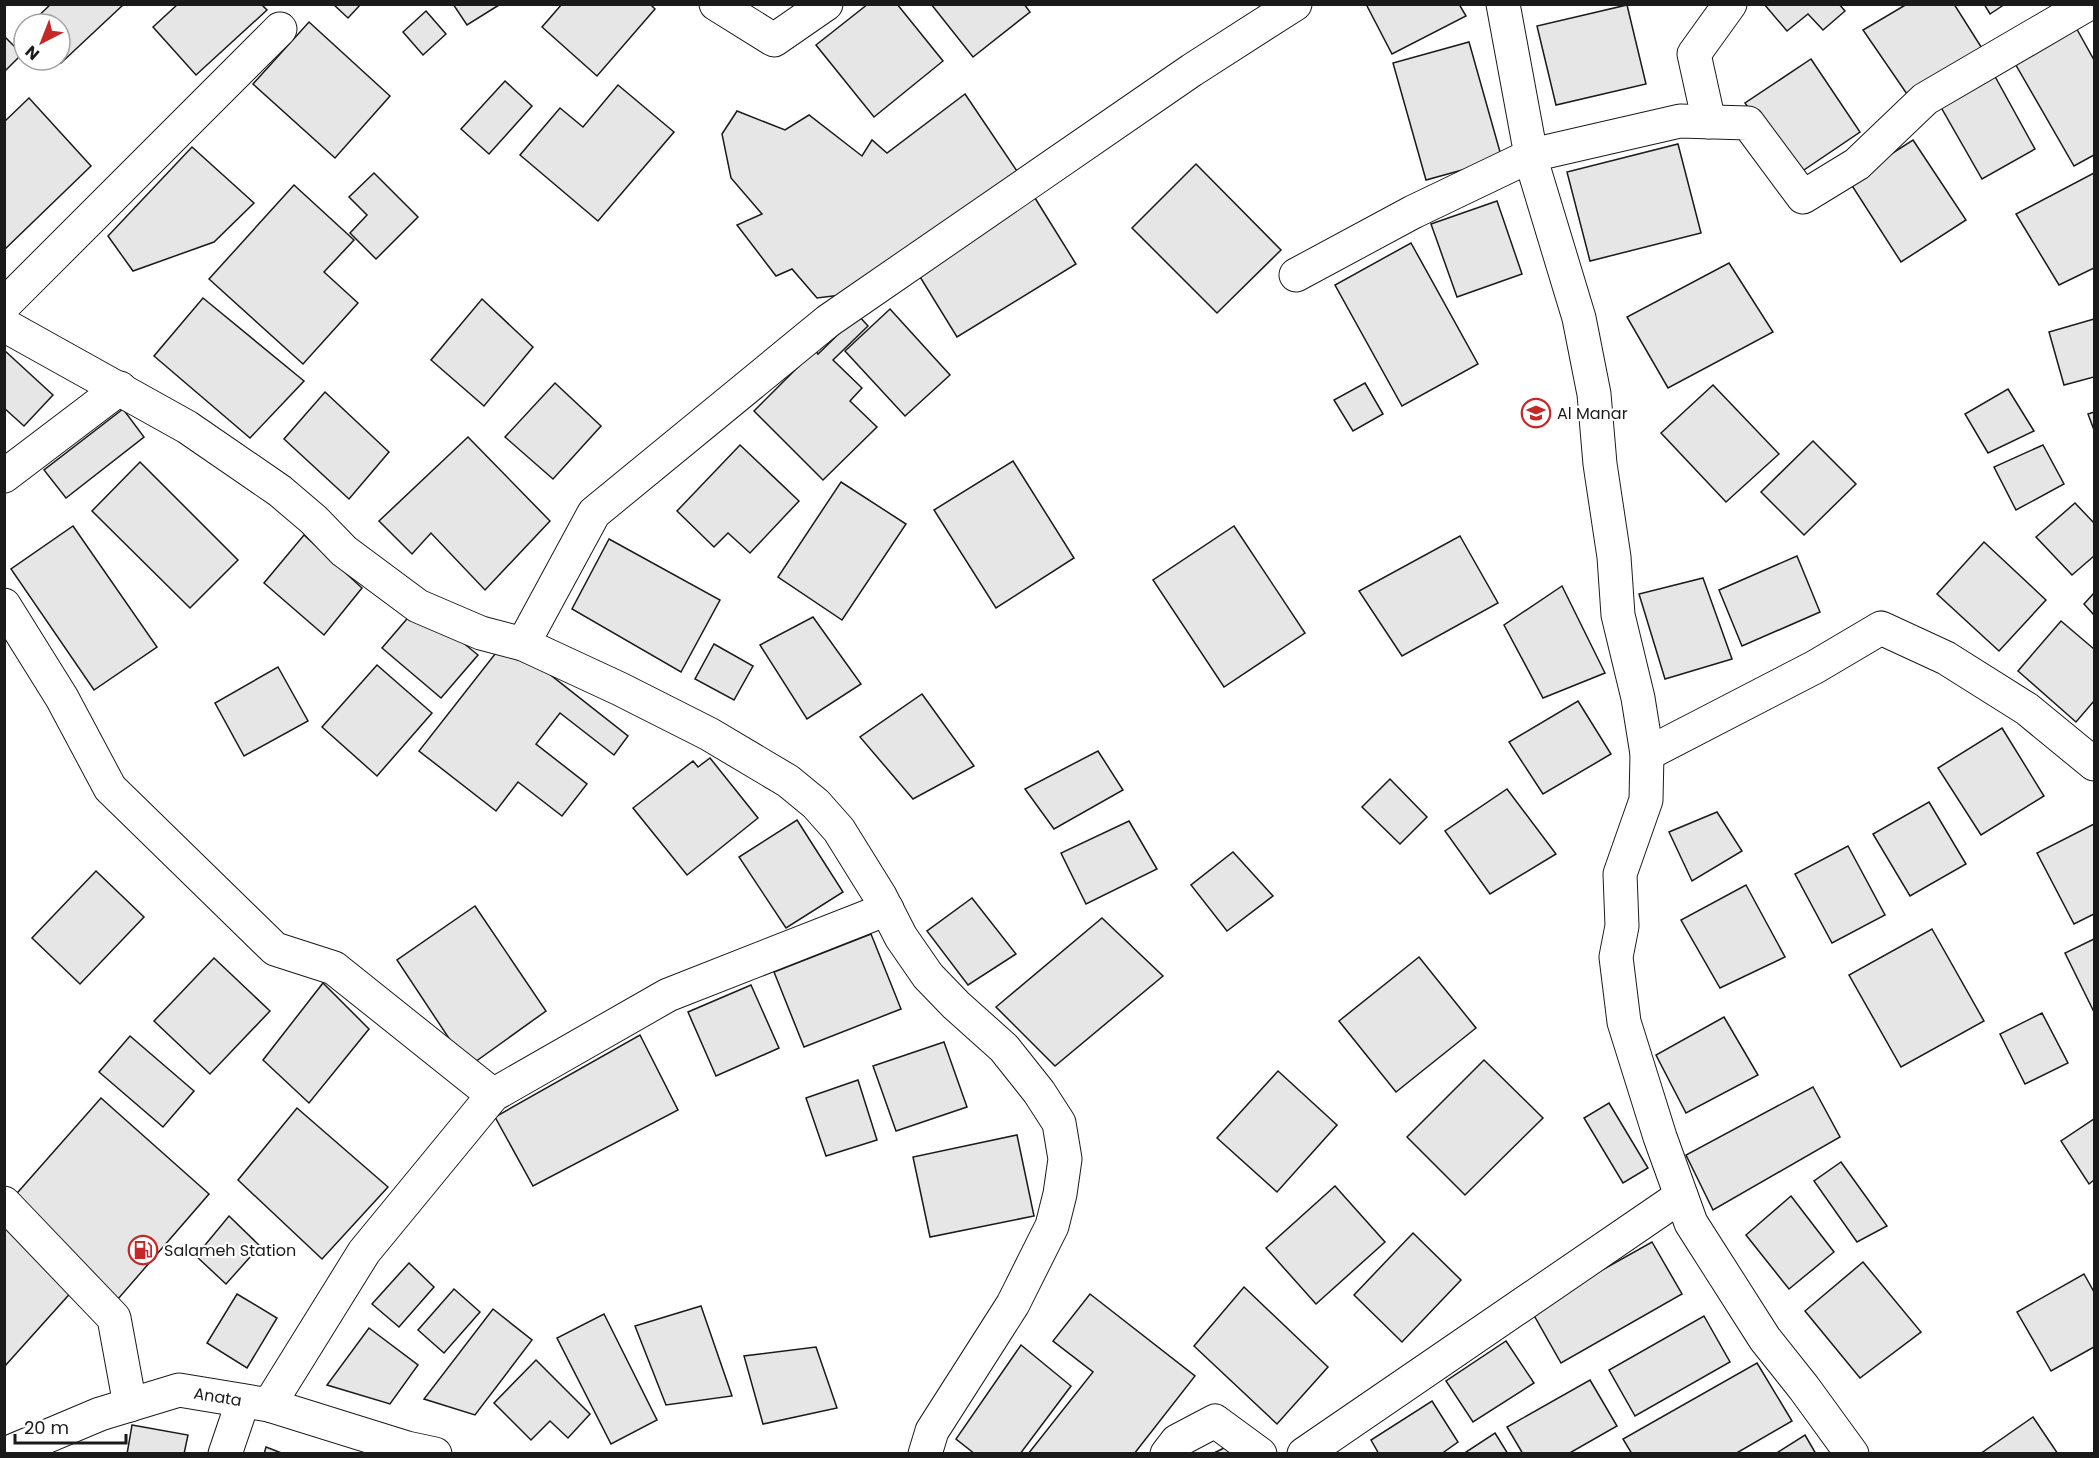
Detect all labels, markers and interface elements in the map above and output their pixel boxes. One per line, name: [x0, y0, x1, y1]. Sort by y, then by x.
north arrow: [12, 12, 72, 72]
text: N: [20, 40, 44, 65]
school or university icon: Al Manar: [1520, 397, 1552, 429]
place label: Al Manar: [1557, 402, 1628, 425]
fuel station icon: Salameh Station: [127, 1234, 159, 1266]
place label: Salameh Station: [164, 1239, 296, 1262]
street label: Anata: [192, 1381, 244, 1412]
scale bar: [15, 1407, 126, 1445]
text: 20 m: [24, 1415, 69, 1440]

